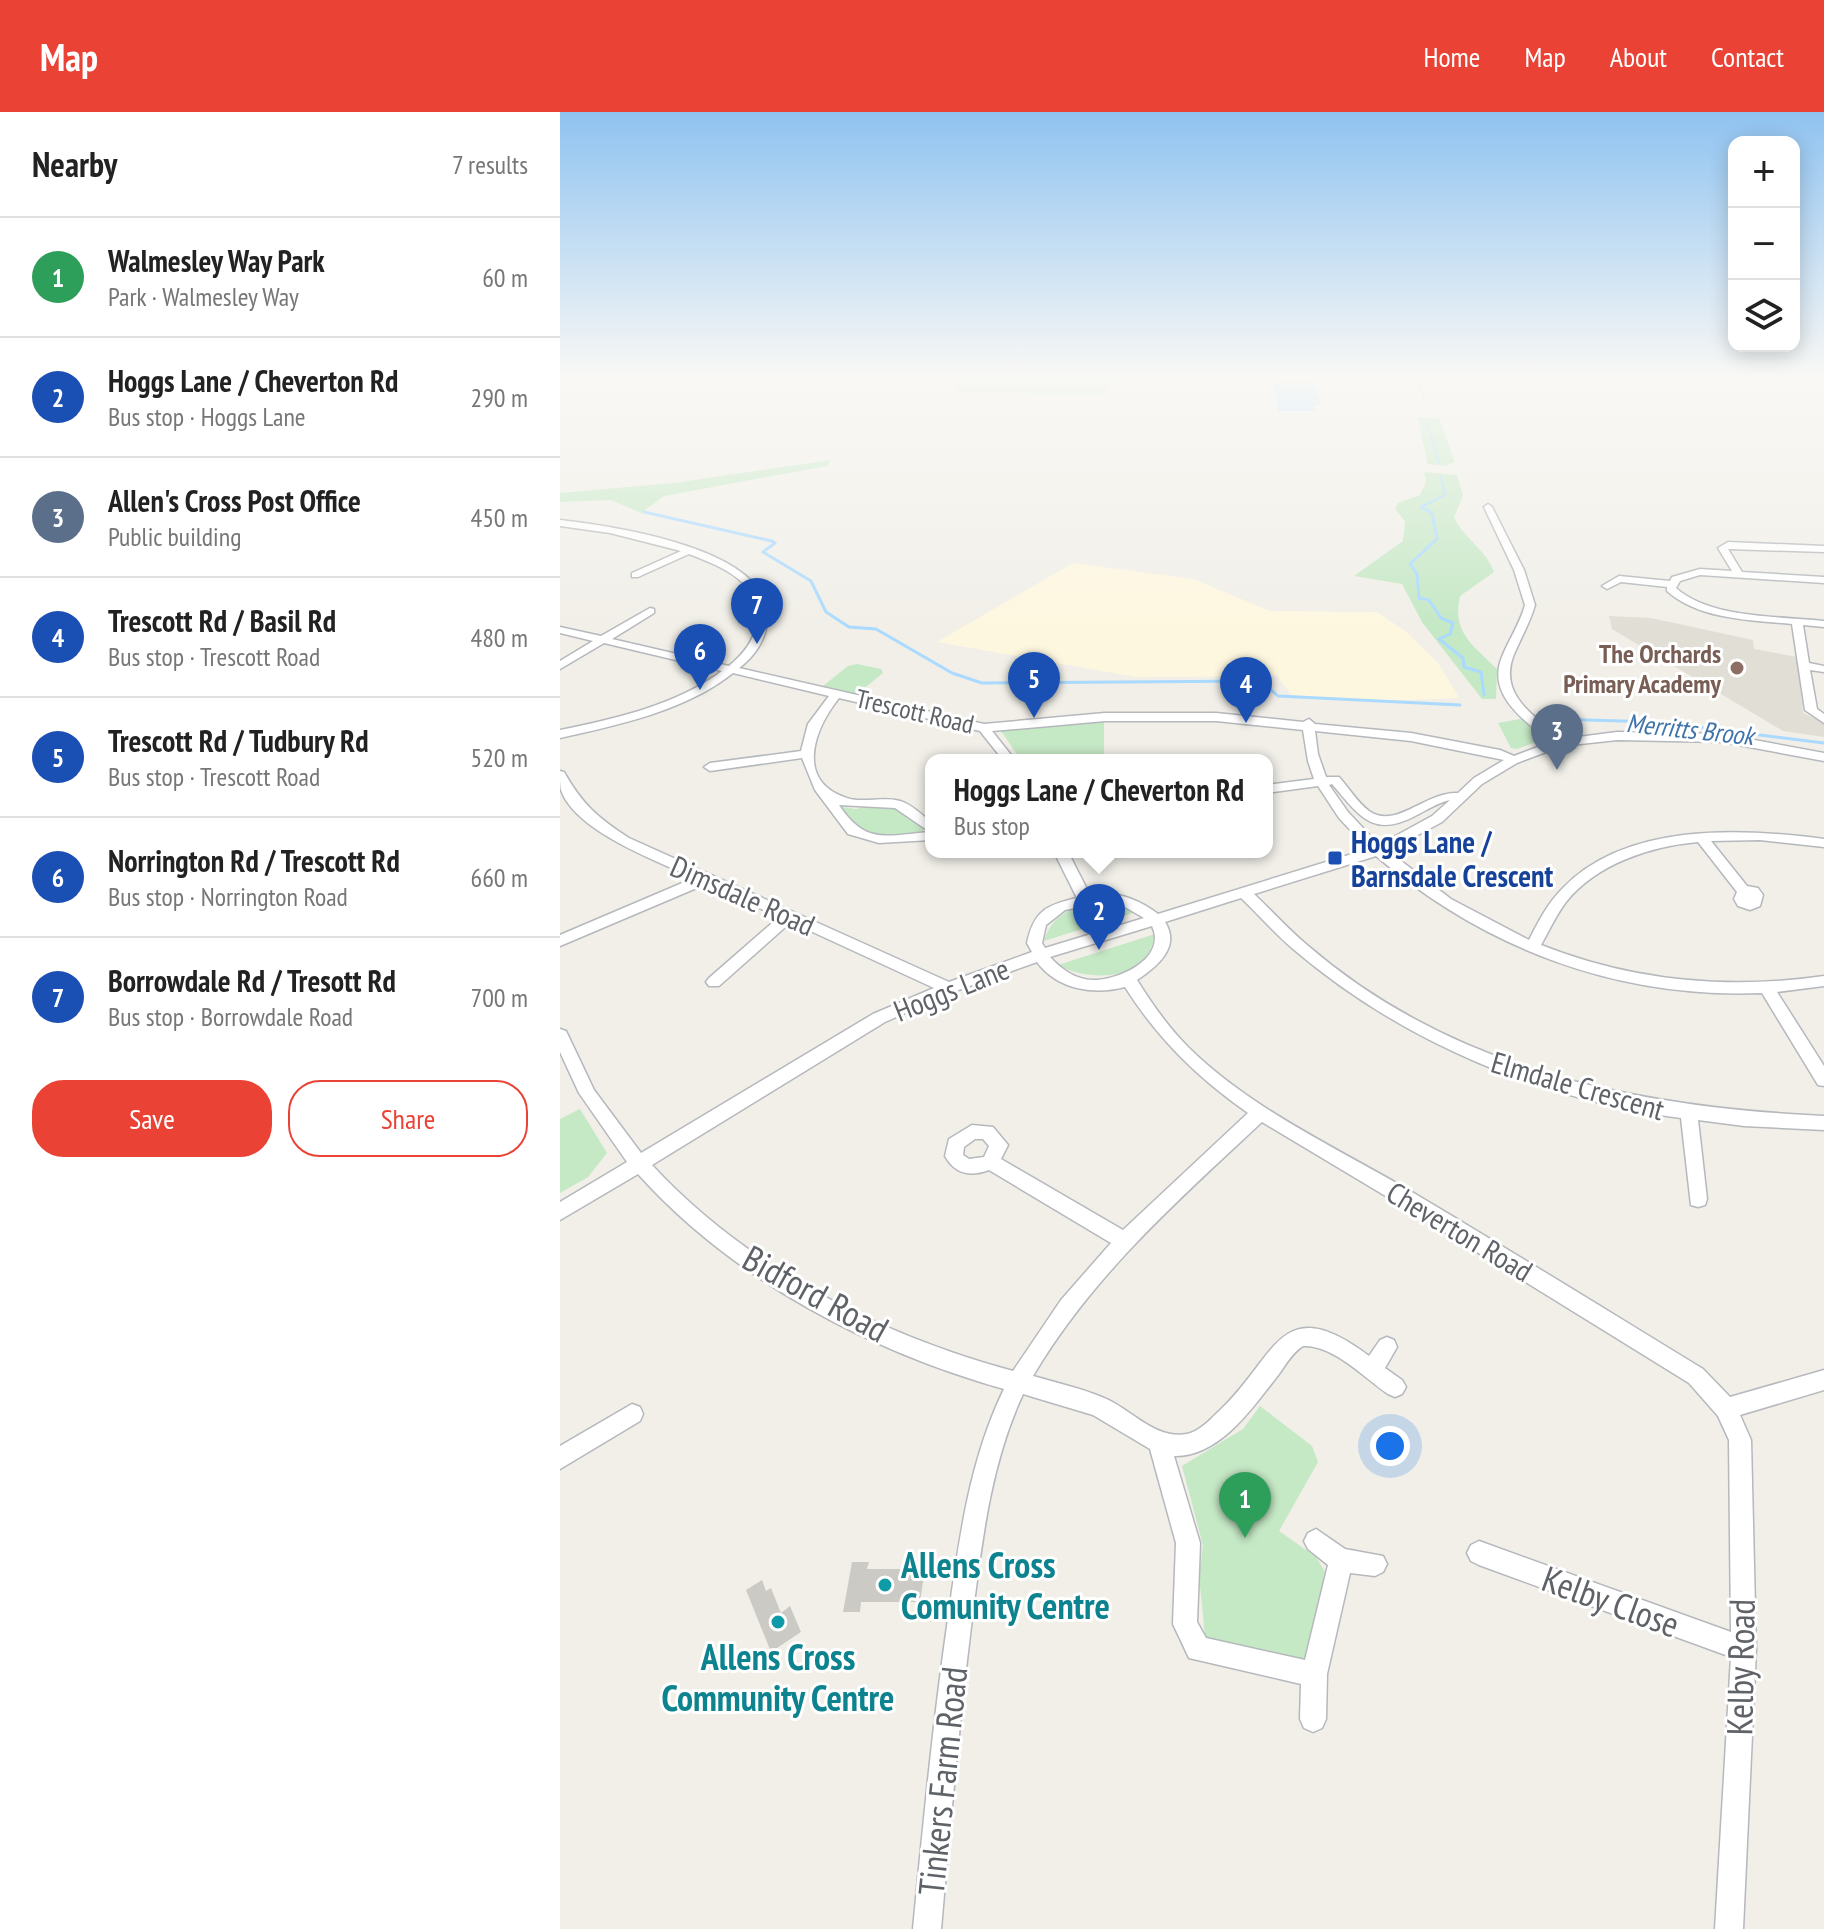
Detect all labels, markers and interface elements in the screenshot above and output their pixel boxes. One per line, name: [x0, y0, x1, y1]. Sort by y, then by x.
text: Map: [40, 32, 98, 81]
text: Home: [1424, 38, 1480, 75]
text: Map: [1524, 38, 1566, 75]
text: About: [1610, 38, 1667, 75]
text: Contact: [1711, 38, 1784, 75]
map controls: [1728, 136, 1800, 352]
button: +: [1728, 136, 1800, 208]
text: Nearby: [32, 142, 117, 186]
text: 7 results: [452, 148, 528, 181]
button: −: [1728, 208, 1800, 280]
text: Walmesley Way Park: [108, 241, 325, 280]
text: 1: [52, 261, 64, 294]
text: 60 m: [482, 261, 528, 294]
text: Park · Walmesley Way: [108, 280, 299, 313]
button: layers: [1728, 280, 1800, 352]
text: Hoggs Lane / Cheverton Rd: [108, 361, 398, 400]
text: 2: [52, 381, 64, 414]
text: 290 m: [470, 381, 528, 414]
text: Bus stop · Hoggs Lane: [108, 400, 306, 433]
text: Allen's Cross Post Office: [108, 481, 361, 520]
text: 3: [52, 501, 64, 534]
text: 450 m: [470, 501, 528, 534]
text: Public building: [108, 520, 241, 553]
pin: 7: [731, 578, 783, 644]
text: Trescott Rd / Basil Rd: [108, 601, 336, 640]
text: 4: [52, 621, 64, 654]
text: 480 m: [470, 621, 528, 654]
pin: 6: [674, 624, 726, 690]
place label: The Orchards Primary Academy: [1563, 637, 1722, 700]
text: Bus stop · Trescott Road: [108, 640, 320, 673]
pin: 5: [1008, 652, 1060, 718]
pin: 4: [1220, 657, 1272, 723]
marker: The Orchards Primary Academy: [1728, 659, 1746, 677]
street label: Trescott Road: [853, 681, 977, 741]
pin: 3: [1531, 704, 1583, 770]
water label: Merritts Brook: [1625, 706, 1758, 752]
text: Trescott Rd / Tudbury Rd: [108, 721, 369, 760]
text: 5: [52, 741, 64, 774]
text: 520 m: [470, 741, 528, 774]
popup: [925, 754, 1273, 858]
text: Bus stop · Trescott Road: [108, 760, 320, 793]
text: Hoggs Lane / Cheverton Rd: [954, 770, 1244, 809]
text: Bus stop: [954, 809, 1030, 842]
place label: Hoggs Lane / Barnsdale Crescent: [1351, 822, 1554, 895]
text: Norrington Rd / Trescott Rd: [108, 841, 400, 880]
street label: Dimsdale Road: [665, 846, 821, 944]
marker: Hoggs Lane / Barnsdale Crescent: [1326, 849, 1344, 867]
text: 6: [52, 861, 64, 894]
text: 660 m: [470, 861, 528, 894]
text: Bus stop · Norrington Road: [108, 880, 348, 913]
pin: 2: [1073, 884, 1125, 950]
street label: Hoggs Lane: [888, 948, 1014, 1030]
text: Borrowdale Rd / Tresott Rd: [108, 961, 396, 1000]
text: 7: [52, 981, 64, 1014]
text: 700 m: [470, 981, 528, 1014]
text: Bus stop · Borrowdale Road: [108, 1000, 353, 1033]
street label: Elmdale Crescent: [1487, 1042, 1670, 1129]
button: Save: [32, 1080, 272, 1157]
button: Share: [288, 1080, 528, 1157]
street label: Cheverton Road: [1380, 1172, 1540, 1290]
street label: Bidford Road: [735, 1234, 897, 1352]
your location: [1370, 1426, 1410, 1466]
pin: 1: [1219, 1472, 1271, 1538]
place label: Allens Cross Comunity Centre: [900, 1541, 1110, 1629]
street label: Kelby Close: [1536, 1555, 1686, 1647]
marker: Allens Cross Comunity Centre: [876, 1576, 894, 1594]
street label: Kelby Road: [1715, 1598, 1765, 1736]
marker: Allens Cross Community Centre: [769, 1613, 787, 1631]
place label: Allens Cross Community Centre: [662, 1633, 894, 1721]
street label: Tinkers Farm Road: [907, 1664, 977, 1898]

